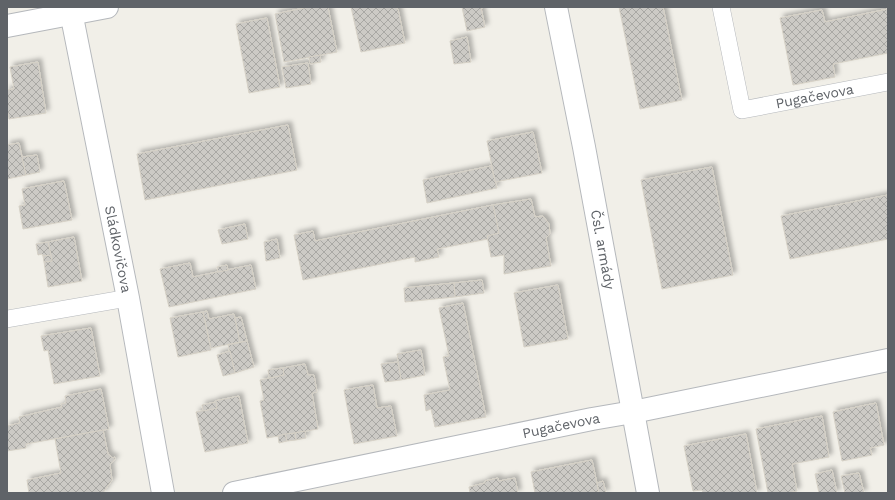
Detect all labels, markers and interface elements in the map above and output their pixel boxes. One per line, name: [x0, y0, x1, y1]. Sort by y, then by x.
street label: Pugačevova: [774, 81, 855, 111]
street label: Sládkovičova: [102, 204, 135, 294]
street label: Čsl. armády: [588, 208, 618, 291]
street label: Pugačevova: [521, 410, 601, 441]

